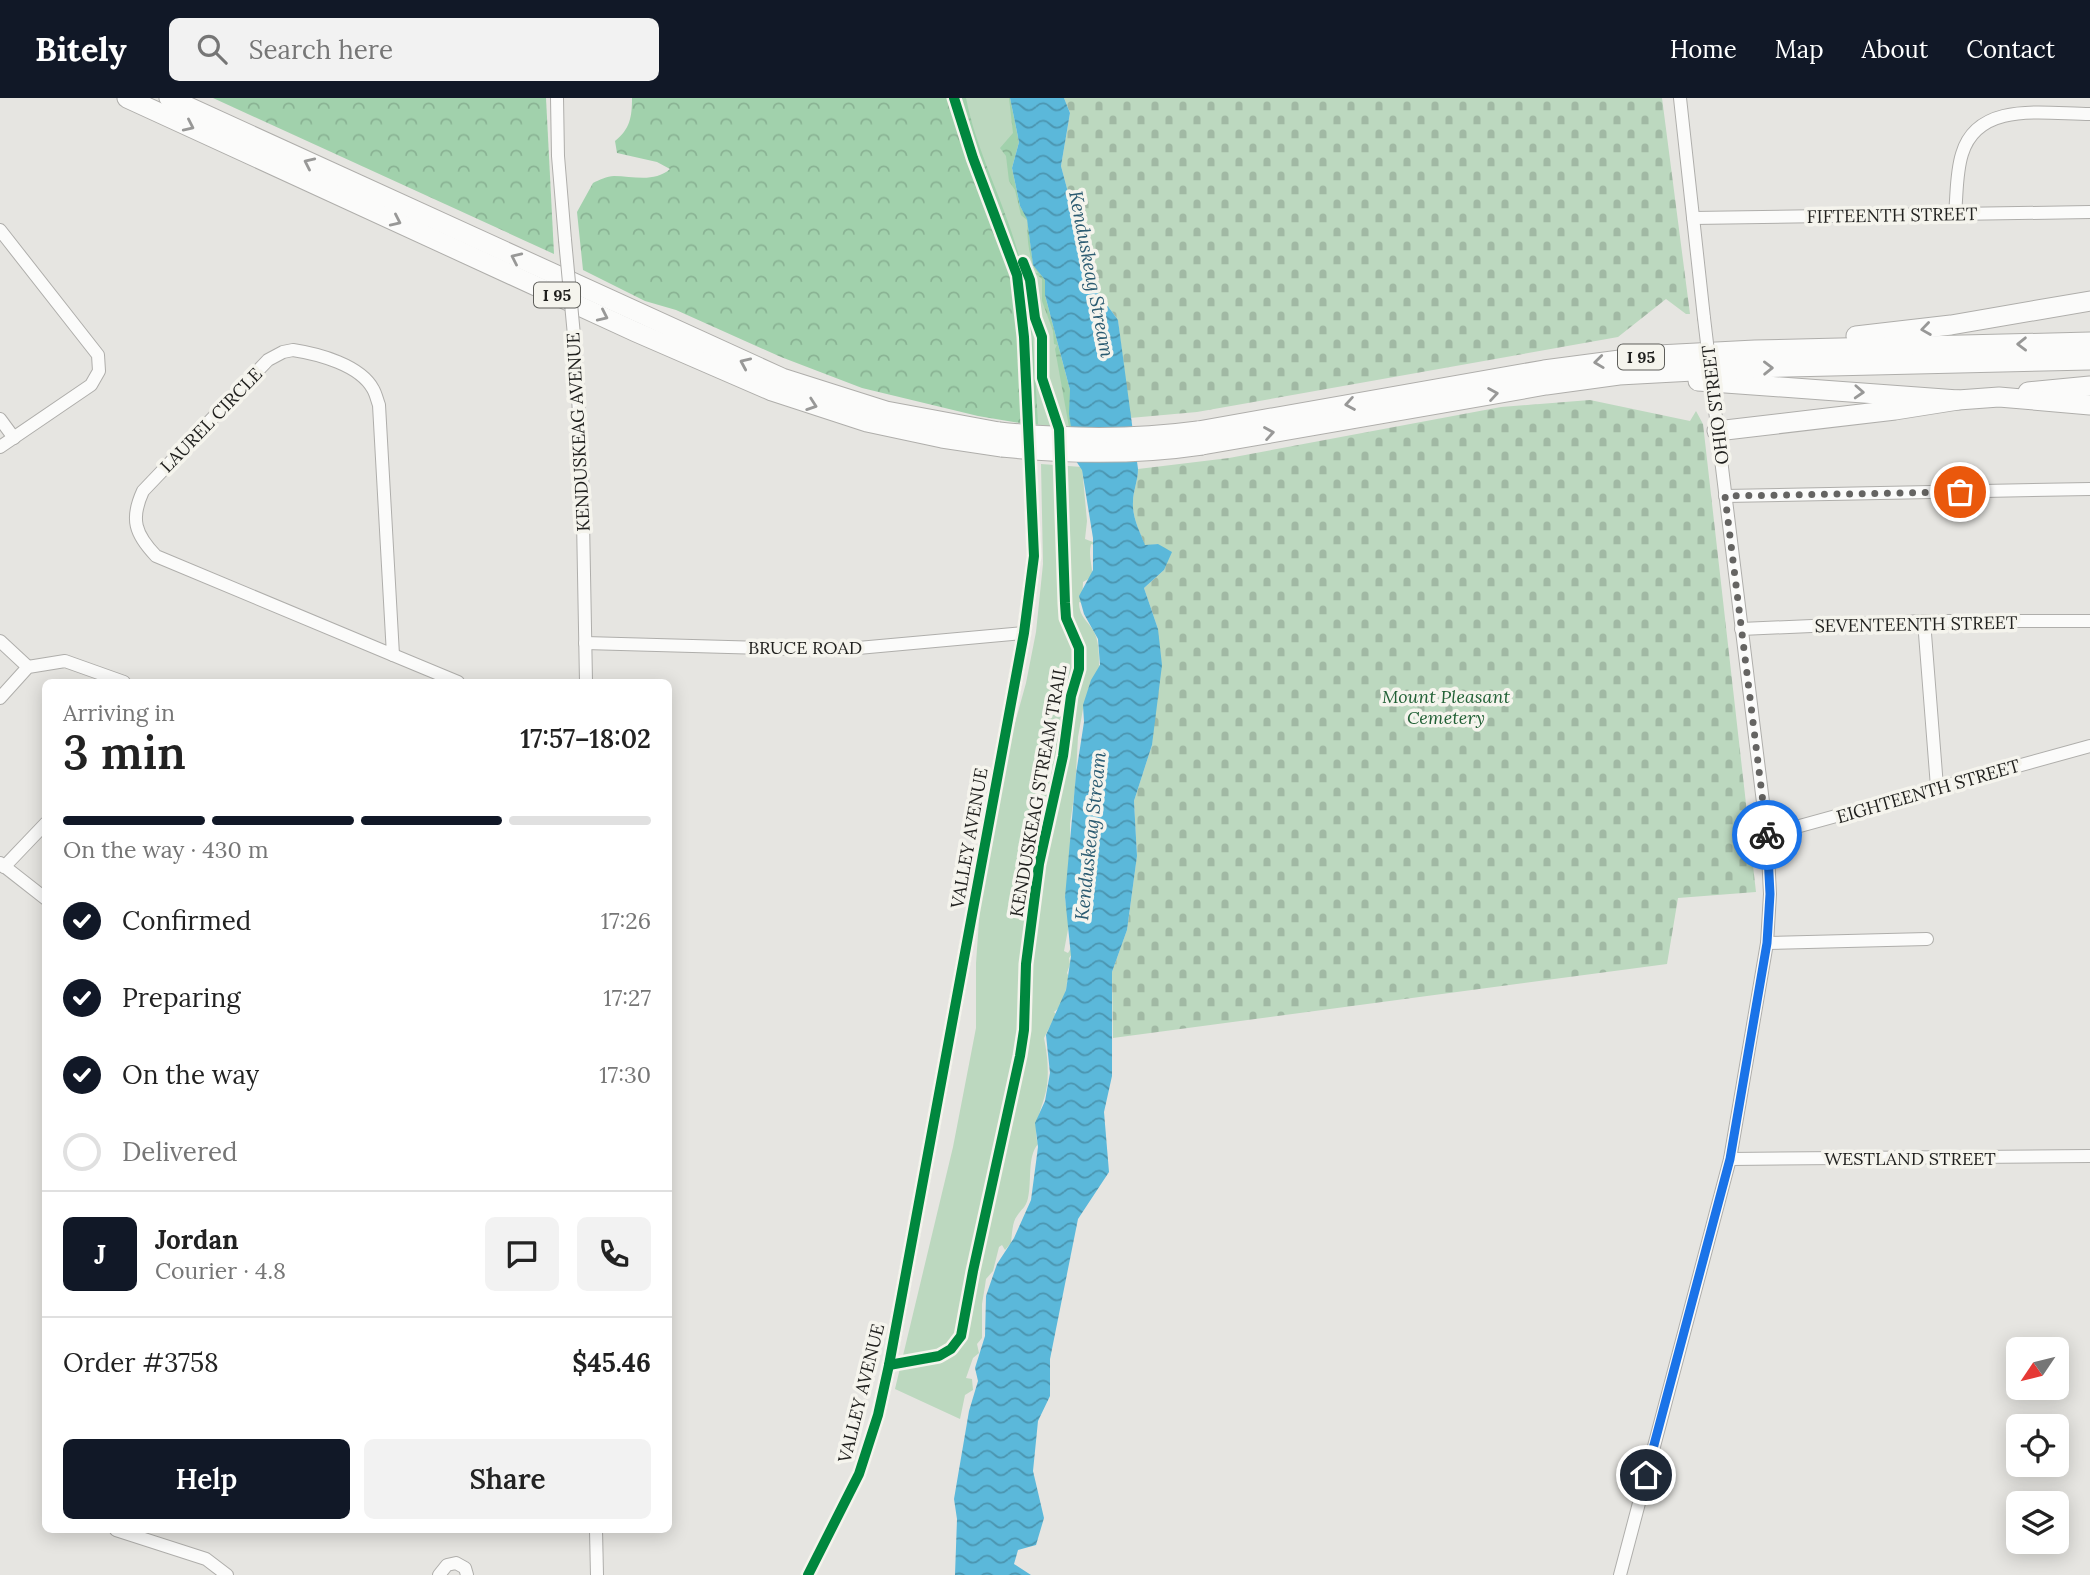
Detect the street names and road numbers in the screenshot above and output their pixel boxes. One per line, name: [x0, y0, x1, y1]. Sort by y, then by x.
street label: FIFTEENTH STREET: [1806, 202, 1978, 228]
road number: I 95: [534, 282, 580, 308]
street label: KENDUSKEAG AVENUE: [561, 332, 595, 532]
road number: I 95: [1618, 344, 1664, 370]
street label: OHIO STREET: [1696, 344, 1734, 466]
street label: LAUREL CIRCLE: [155, 363, 267, 477]
street label: SEVENTEENTH STREET: [1814, 611, 2018, 637]
street label: BRUCE ROAD: [748, 636, 862, 659]
street label: KENDUSKEAG STREAM TRAIL: [1004, 663, 1072, 919]
street label: EIGHTEENTH STREET: [1834, 754, 2023, 828]
street label: VALLEY AVENUE: [945, 766, 993, 911]
street label: WESTLAND STREET: [1824, 1147, 1996, 1170]
street label: VALLEY AVENUE: [832, 1321, 889, 1466]

